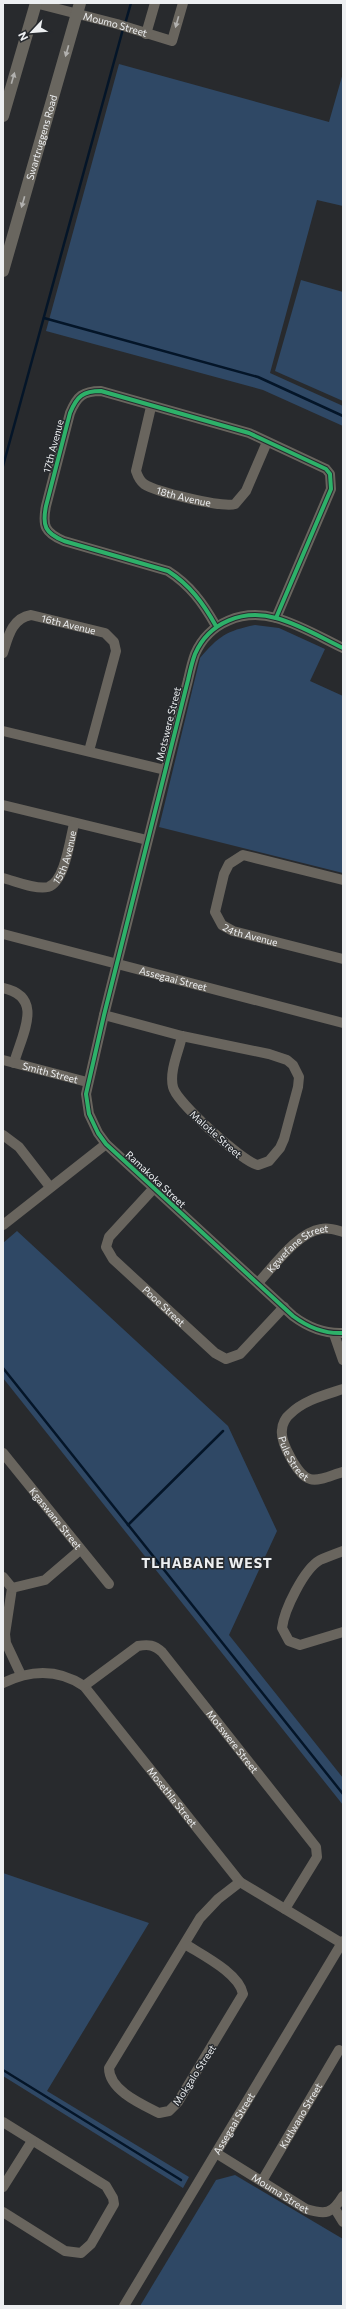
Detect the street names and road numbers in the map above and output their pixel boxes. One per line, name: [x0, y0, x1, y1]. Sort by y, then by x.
street label: Moumo Street: [82, 10, 149, 39]
street label: Swartruggens Road: [23, 93, 59, 181]
street label: 17th Avenue: [40, 418, 66, 474]
street label: 18th Avenue: [155, 484, 212, 509]
street label: 16th Avenue: [40, 612, 97, 637]
street label: Motswere Street: [153, 685, 183, 763]
street label: 15th Avenue: [50, 829, 78, 886]
street label: 24th Avenue: [221, 921, 279, 948]
street label: Assegaai Street: [138, 964, 209, 993]
street label: Smith Street: [21, 1059, 80, 1085]
street label: Malotle Street: [188, 1108, 244, 1160]
street label: Ramakoka Street: [123, 1148, 189, 1210]
street label: Kgwefane Street: [264, 1222, 328, 1275]
street label: Pooe Street: [140, 1283, 188, 1328]
street label: Pule Street: [276, 1435, 311, 1483]
street label: Kgaswane Street: [27, 1485, 84, 1552]
street label: Motswere Street: [204, 1708, 261, 1775]
street label: Mosethla Street: [145, 1765, 200, 1829]
street label: Mokgalo Street: [170, 2042, 218, 2108]
street label: Kutlwano Street: [277, 2081, 324, 2150]
street label: Assegaai Street: [210, 2090, 257, 2156]
street label: Mouma Street: [250, 2171, 310, 2216]

